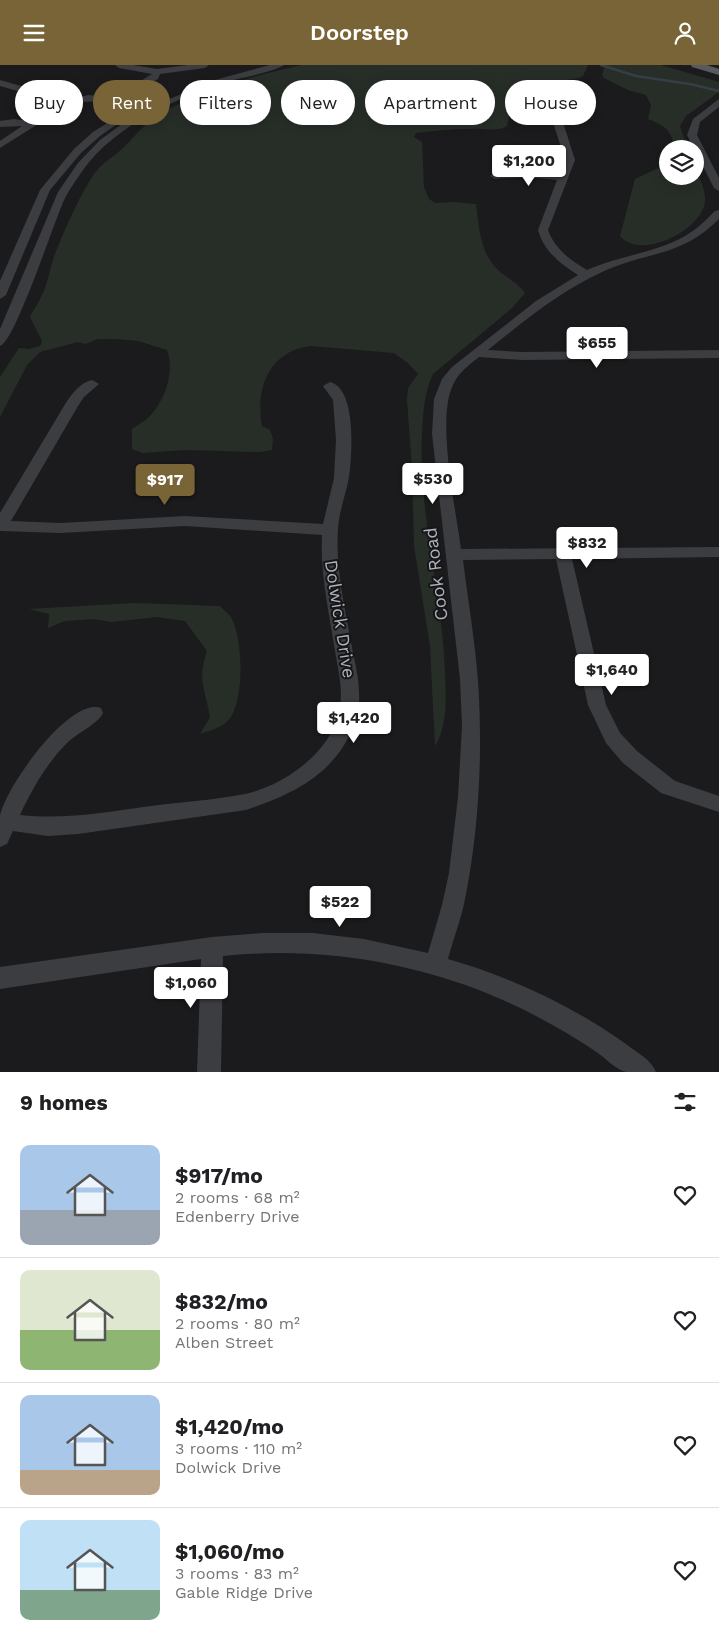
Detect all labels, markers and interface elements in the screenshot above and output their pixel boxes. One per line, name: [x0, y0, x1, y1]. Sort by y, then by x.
icon: menu: [20, 19, 48, 47]
icon: person: [671, 19, 699, 47]
text: Doorstep: [310, 20, 409, 45]
chip: Buy: [15, 80, 83, 125]
chip: Rent: [93, 80, 170, 125]
chip: Filters: [180, 80, 271, 125]
chip: New: [281, 80, 355, 125]
chip: Apartment: [365, 80, 495, 125]
chip: House: [505, 80, 596, 125]
map controls: [659, 140, 704, 185]
button: layers: [659, 140, 704, 185]
pin: $1,200: [488, 145, 570, 187]
text: $1,200: [503, 151, 555, 170]
pin: $655: [567, 327, 627, 369]
text: $655: [578, 333, 616, 352]
pin: $917: [135, 463, 195, 506]
pin: $530: [403, 463, 463, 505]
text: $530: [413, 469, 453, 488]
text: $917: [147, 470, 183, 489]
street label: Cook Road: [419, 526, 452, 622]
pin: $832: [557, 527, 617, 569]
text: $832: [567, 533, 607, 552]
street label: Dolwick Drive: [321, 558, 360, 680]
pin: $1,640: [571, 653, 653, 696]
text: $1,640: [586, 660, 638, 679]
pin: $1,420: [313, 701, 395, 744]
text: $1,420: [328, 708, 380, 727]
pin: $522: [310, 885, 370, 928]
text: $522: [321, 892, 359, 911]
pin: $1,060: [150, 967, 232, 1009]
text: $1,060: [165, 973, 217, 992]
icon: filters: [671, 1088, 699, 1116]
text: 9 homes: [20, 1090, 108, 1115]
text: $917/mo: [175, 1163, 263, 1188]
icon: home: [60, 1165, 120, 1225]
icon: heart: [671, 1181, 699, 1209]
text: 2 rooms · 68 m²: [175, 1188, 300, 1207]
text: Edenberry Drive: [175, 1207, 300, 1226]
text: $832/mo: [175, 1289, 268, 1314]
icon: home: [60, 1290, 120, 1350]
icon: heart: [671, 1306, 699, 1334]
text: 2 rooms · 80 m²: [175, 1314, 300, 1333]
text: Alben Street: [175, 1333, 273, 1352]
text: $1,420/mo: [175, 1414, 284, 1439]
icon: home: [60, 1415, 120, 1475]
icon: heart: [671, 1431, 699, 1459]
text: 3 rooms · 110 m²: [175, 1439, 302, 1458]
text: Dolwick Drive: [175, 1458, 281, 1477]
text: $1,060/mo: [175, 1539, 284, 1564]
icon: home: [60, 1540, 120, 1600]
icon: heart: [671, 1556, 699, 1584]
text: 3 rooms · 83 m²: [175, 1564, 299, 1583]
text: Gable Ridge Drive: [175, 1583, 313, 1602]

